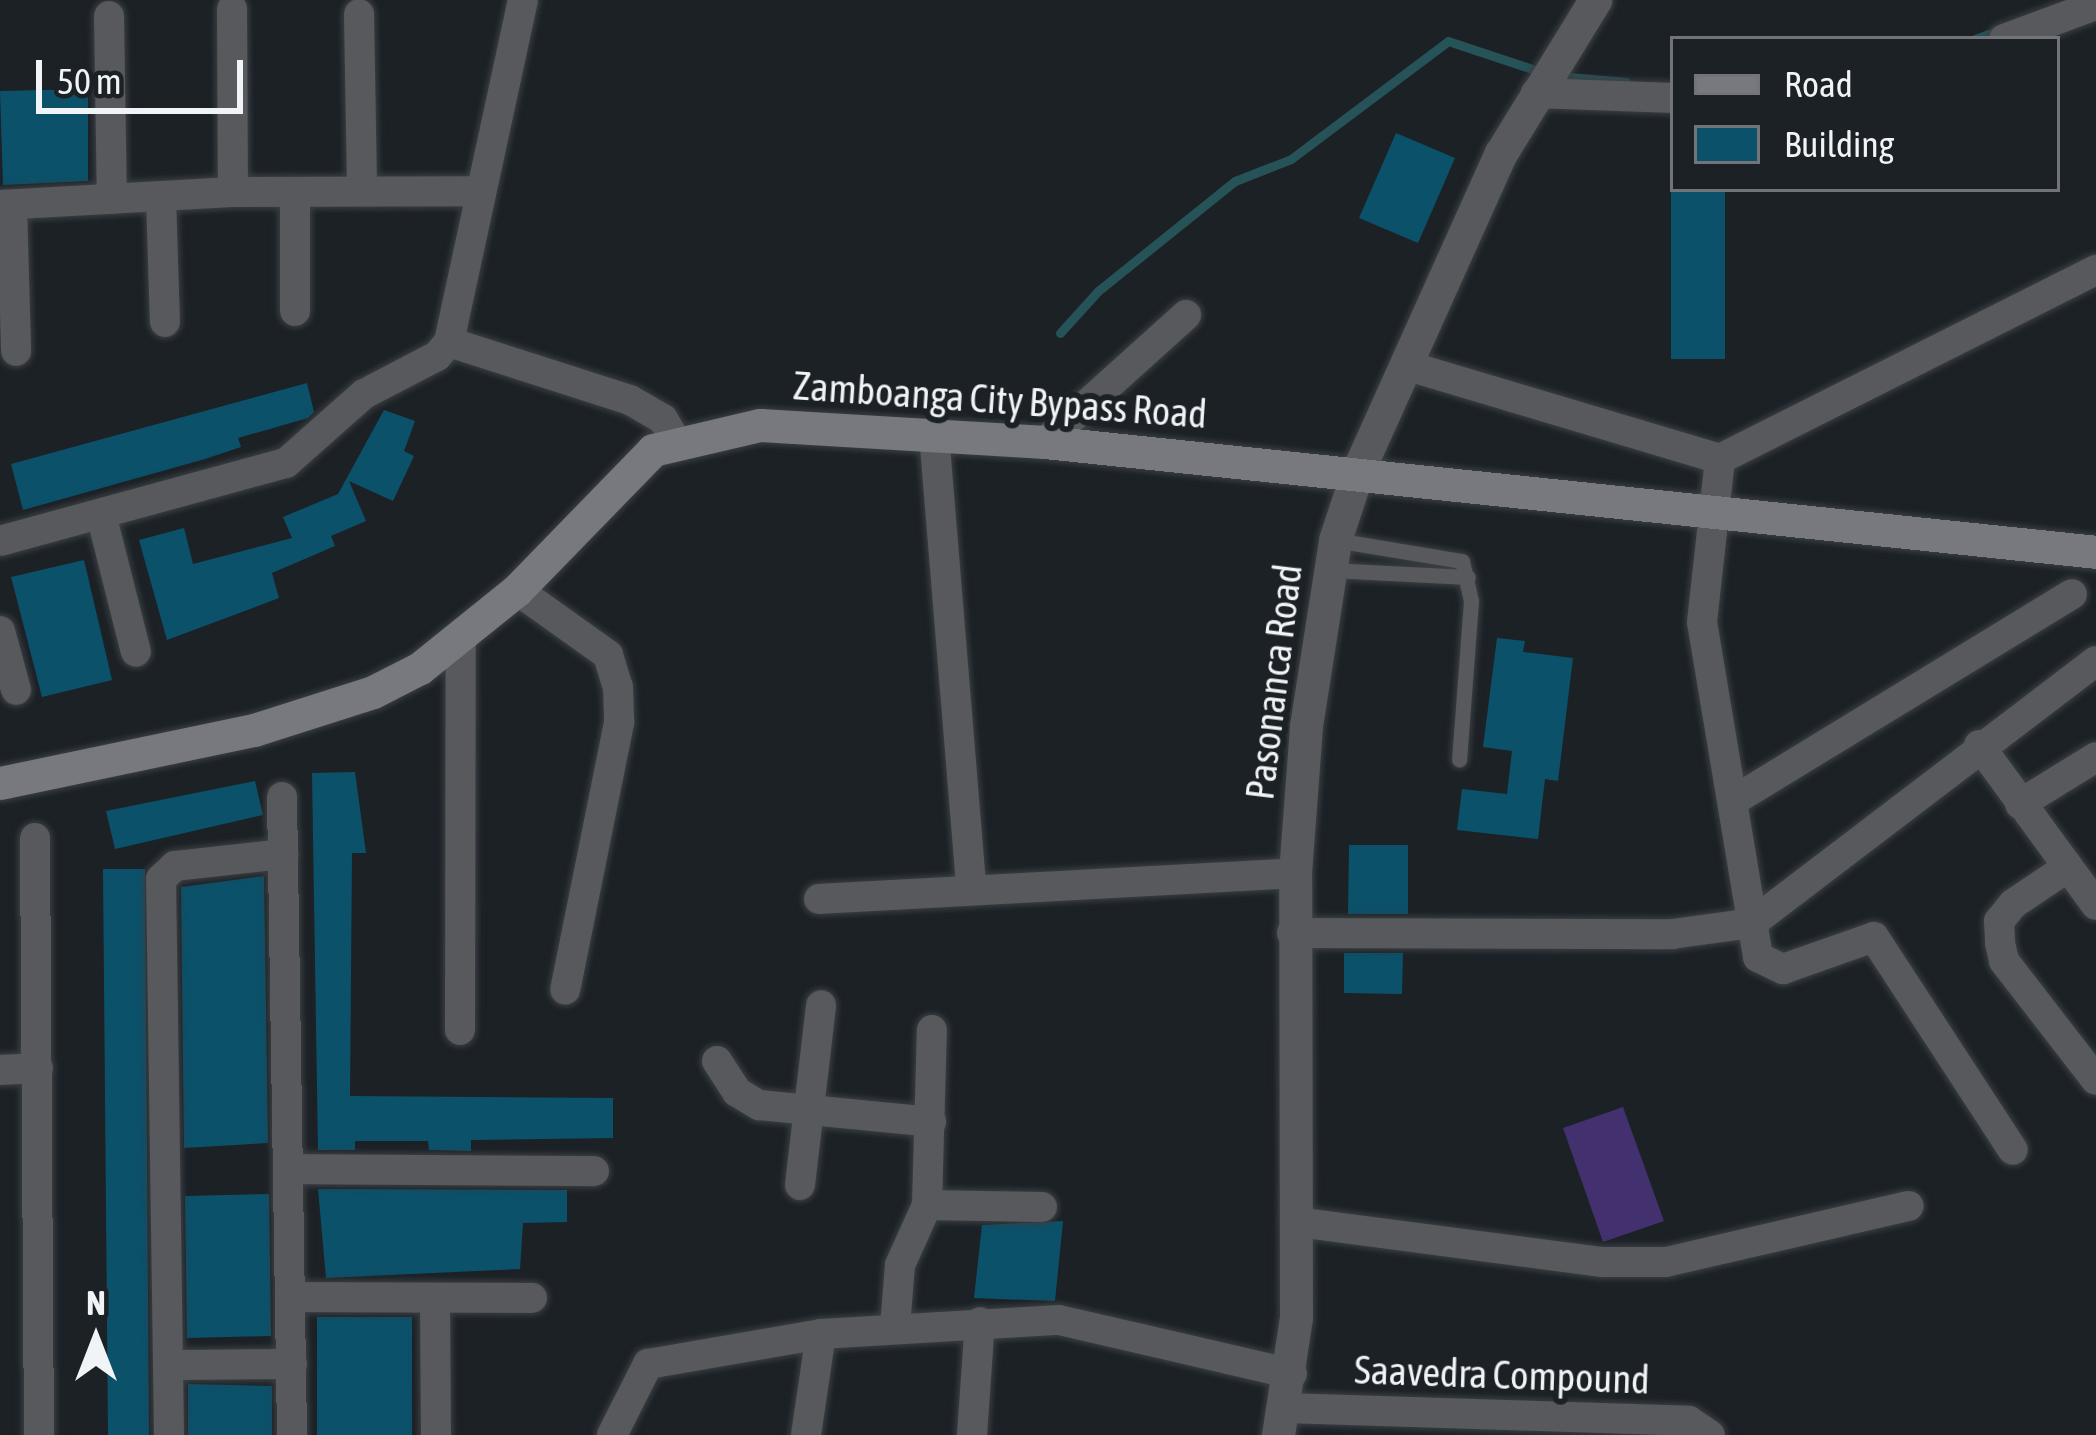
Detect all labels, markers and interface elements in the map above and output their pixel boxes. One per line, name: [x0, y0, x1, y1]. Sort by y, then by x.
scale bar: [42, 36, 249, 110]
legend: [1670, 36, 2060, 192]
text: 50 m: [57, 60, 122, 102]
text: Road: [1784, 63, 1853, 105]
text: Building: [1784, 123, 1894, 165]
street label: Zamboanga City Bypass Road: [791, 362, 1209, 438]
street label: Pasonanca Road: [1236, 562, 1312, 802]
north arrow: [36, 1279, 156, 1399]
text: N: [86, 1284, 106, 1322]
street label: Saavedra Compound: [1354, 1346, 1650, 1404]

